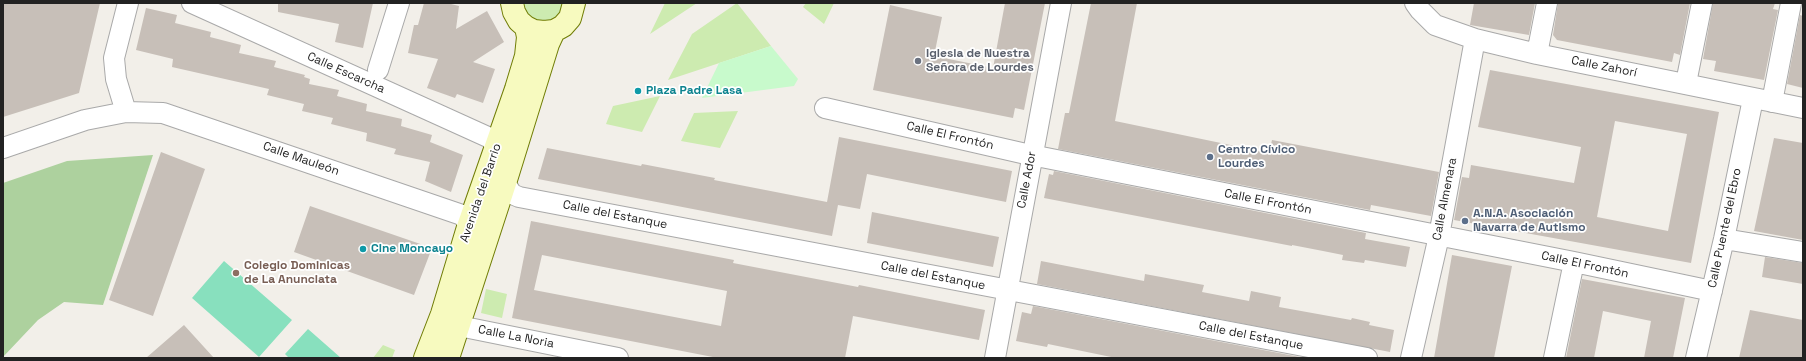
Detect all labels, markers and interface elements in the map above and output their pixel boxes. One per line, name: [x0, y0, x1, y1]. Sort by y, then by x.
place label: Iglesia de Nuestra Señora de Lourdes: [926, 47, 1034, 75]
street label: Calle Escarcha: [305, 49, 387, 97]
street label: Calle Zahorí: [1570, 54, 1638, 80]
marker: Iglesia de Nuestra Señora de Lourdes: [913, 56, 923, 66]
place label: Plaza Padre Lasa: [646, 84, 742, 98]
marker: Plaza Padre Lasa: [633, 86, 643, 96]
street label: Calle El Frontón: [905, 119, 995, 153]
street label: Calle Mauleón: [261, 139, 341, 179]
street label: Avenida del Barrio: [457, 142, 505, 244]
place label: Centro Cívico Lourdes: [1218, 143, 1295, 171]
street label: Calle Ador: [1014, 150, 1040, 210]
marker: Centro Cívico Lourdes: [1205, 152, 1215, 162]
street label: Calle Almenara: [1430, 156, 1460, 242]
street label: Calle Puente del Ebro: [1705, 167, 1745, 289]
street label: Calle El Frontón: [1223, 186, 1313, 218]
street label: Calle del Estanque: [561, 198, 669, 232]
place label: A.N.A. Asociación Navarra de Autismo: [1473, 207, 1586, 235]
marker: A.N.A. Asociación Navarra de Autismo: [1460, 216, 1470, 226]
place label: Cine Moncayo: [371, 242, 453, 256]
marker: Cine Moncayo: [358, 244, 368, 254]
street label: Calle El Frontón: [1540, 249, 1630, 281]
place label: Colegio Dominicas de La Anunciata: [244, 259, 350, 287]
street label: Calle del Estanque: [879, 259, 987, 293]
marker: Colegio Dominicas de La Anunciata: [231, 268, 241, 278]
street label: Calle del Estanque: [1197, 319, 1305, 353]
street label: Calle La Noria: [477, 323, 555, 351]

